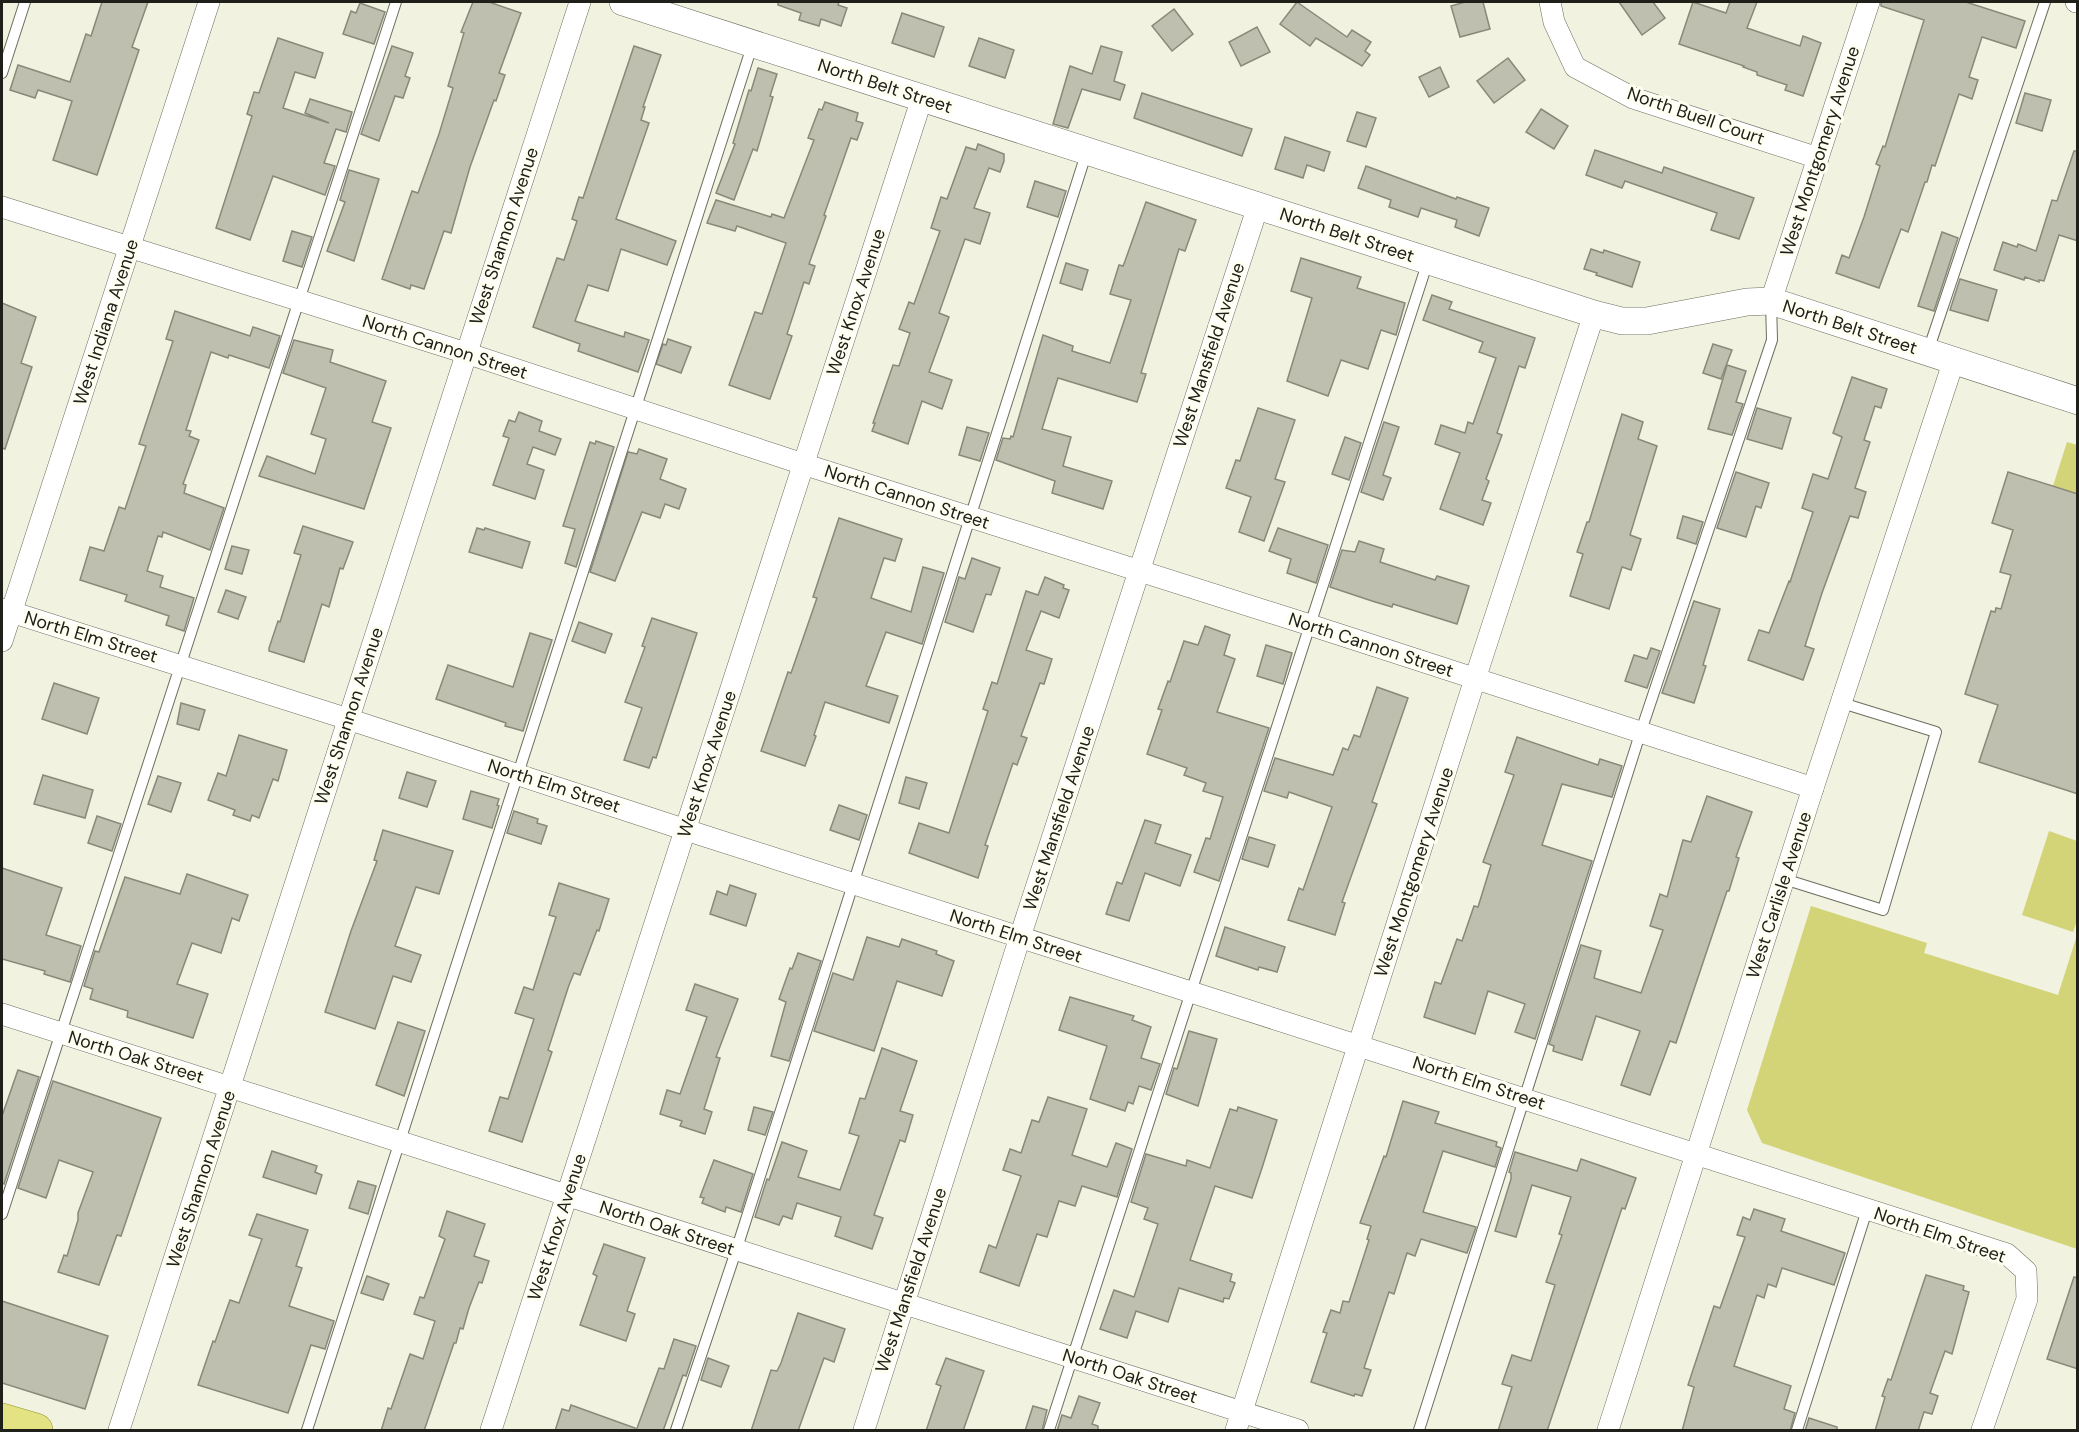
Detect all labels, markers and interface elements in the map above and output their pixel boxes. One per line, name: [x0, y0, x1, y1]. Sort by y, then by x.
street label: West Montgomery Avenue: [1775, 43, 1865, 259]
street label: North Belt Street: [815, 53, 955, 119]
street label: North Buell Court: [1624, 81, 1768, 151]
street label: West Shannon Avenue: [464, 144, 544, 328]
street label: North Belt Street: [1277, 202, 1417, 268]
street label: West Knox Avenue: [821, 225, 891, 379]
street label: West Indiana Avenue: [68, 236, 144, 408]
street label: West Mansfield Avenue: [1168, 259, 1250, 451]
street label: North Belt Street: [1780, 294, 1920, 360]
street label: North Cannon Street: [359, 309, 531, 385]
street label: North Cannon Street: [821, 459, 993, 535]
street label: North Elm Street: [22, 605, 160, 669]
street label: North Cannon Street: [1285, 607, 1457, 683]
street label: West Shannon Avenue: [309, 624, 389, 808]
street label: West Knox Avenue: [672, 687, 742, 841]
street label: West Mansfield Avenue: [1018, 722, 1100, 914]
street label: North Elm Street: [485, 753, 623, 819]
street label: West Montgomery Avenue: [1369, 764, 1459, 980]
street label: West Carlisle Avenue: [1741, 808, 1817, 982]
street label: North Elm Street: [947, 903, 1085, 969]
street label: North Oak Street: [65, 1025, 207, 1089]
street label: North Elm Street: [1410, 1050, 1548, 1116]
street label: West Shannon Avenue: [161, 1087, 241, 1271]
street label: West Knox Avenue: [522, 1150, 592, 1304]
street label: West Mansfield Avenue: [870, 1184, 952, 1376]
street label: North Oak Street: [596, 1195, 738, 1261]
street label: North Elm Street: [1871, 1201, 2009, 1269]
street label: North Oak Street: [1059, 1343, 1201, 1409]

